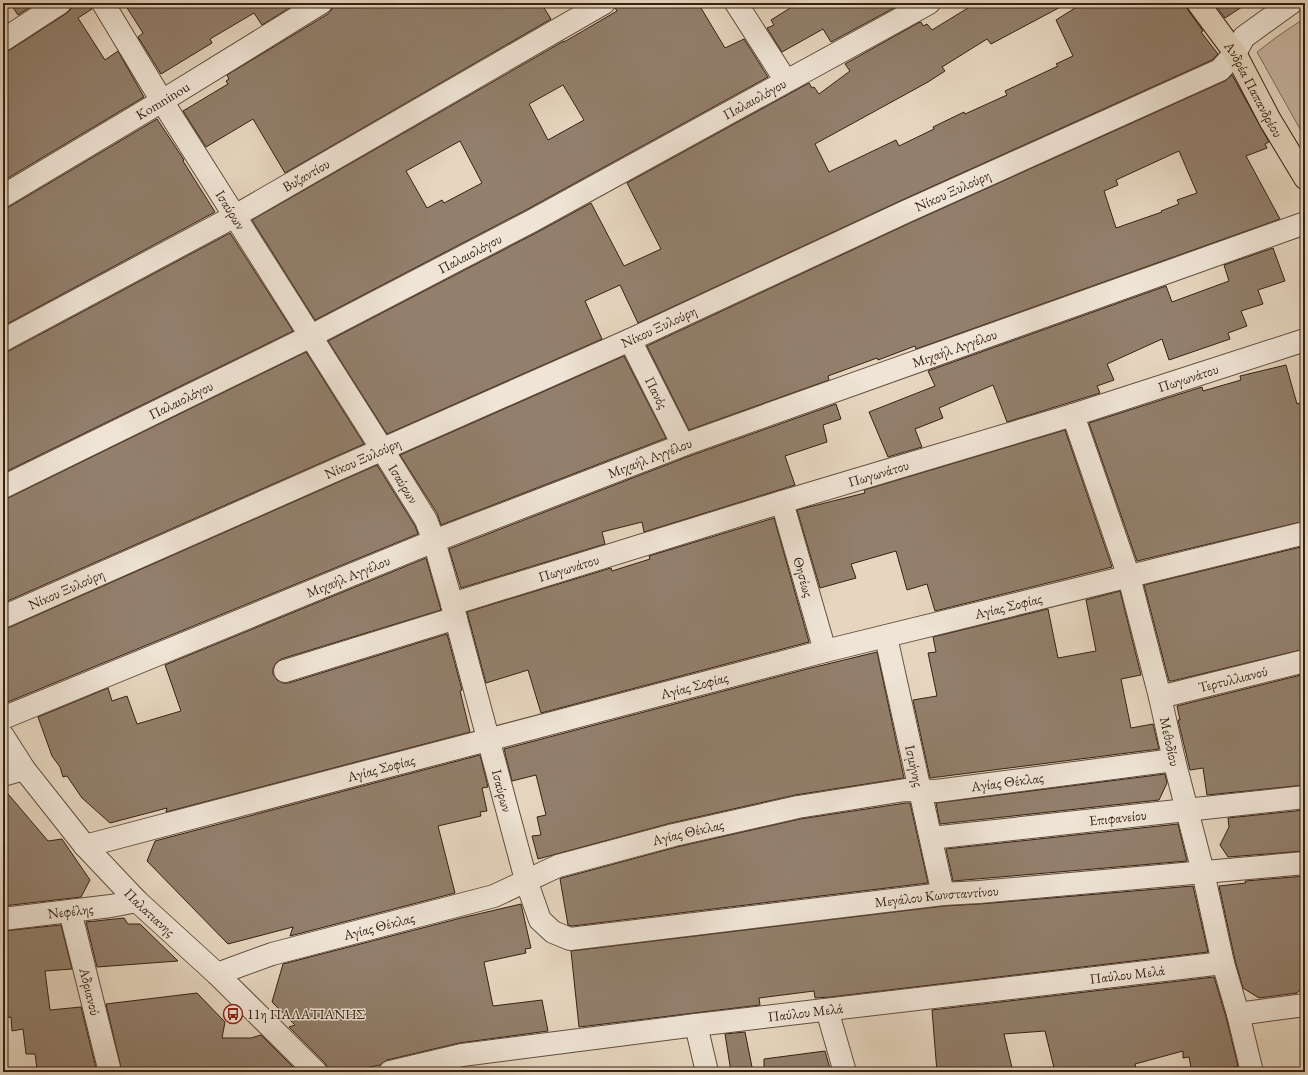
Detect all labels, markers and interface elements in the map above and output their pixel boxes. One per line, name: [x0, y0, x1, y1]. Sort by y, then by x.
street label: Ανδρέα Παπανδρέου: [1220, 37, 1287, 140]
street label: Παλαιολόγου: [720, 74, 789, 123]
street label: Komninou: [132, 77, 193, 124]
street label: Βυζαντίου: [279, 154, 333, 196]
street label: Νίκου Ξυλούρη: [912, 166, 993, 215]
street label: Ισαύρων: [212, 187, 250, 233]
street label: Παλαιολόγου: [435, 229, 505, 277]
street label: Νίκου Ξυλούρη: [618, 301, 699, 352]
street label: Μιχαήλ Αγγέλου: [909, 325, 999, 372]
street label: Πωγωνάτου: [1155, 360, 1221, 396]
street label: Πανός: [641, 373, 672, 412]
street label: Παλαιολόγου: [146, 376, 216, 423]
street label: Νίκου Ξυλούρη: [322, 434, 403, 483]
street label: Μιχαήλ Αγγέλου: [605, 434, 694, 482]
street label: Πωγωνάτου: [846, 456, 911, 491]
street label: Ισαύρων: [384, 461, 423, 507]
street label: Πωγωνάτου: [536, 550, 601, 586]
street label: Μιχαήλ Αγγέλου: [303, 551, 393, 602]
street label: Θησέως: [789, 555, 818, 599]
street label: Νίκου Ξυλούρη: [25, 564, 107, 614]
street label: Αγίας Σοφίας: [972, 589, 1044, 623]
street label: Τερτυλλιανού: [1196, 662, 1269, 696]
street label: Αγίας Σοφίας: [657, 668, 730, 703]
street label: Μεθοδίου: [1156, 715, 1184, 768]
street label: Ισμήνης: [901, 743, 928, 789]
street label: Αγίας Σοφίας: [344, 750, 417, 786]
street label: Ισαύρων: [488, 767, 516, 814]
street label: Αγίας Θέκλας: [969, 768, 1045, 795]
street label: Επιφανείου: [1088, 805, 1148, 830]
street label: Αγίας Θέκλας: [649, 815, 726, 850]
street label: Μεγάλου Κωνσταντίνου: [874, 881, 1000, 911]
street label: Παλατιανης: [120, 884, 179, 940]
street label: Νεφέλης: [47, 899, 95, 923]
street label: Αγίας Θέκλας: [340, 908, 417, 944]
street label: Παύλου Μελά: [1089, 961, 1166, 988]
street label: Αδριανού: [75, 965, 105, 1017]
street label: Παύλου Μελά: [767, 999, 844, 1025]
bus stop icon: 11η ΠΑΛΑΤΙΑΝΗΣ: [222, 1003, 244, 1025]
place label: 11η ΠΑΛΑΤΙΑΝΗΣ: [247, 1005, 366, 1023]

